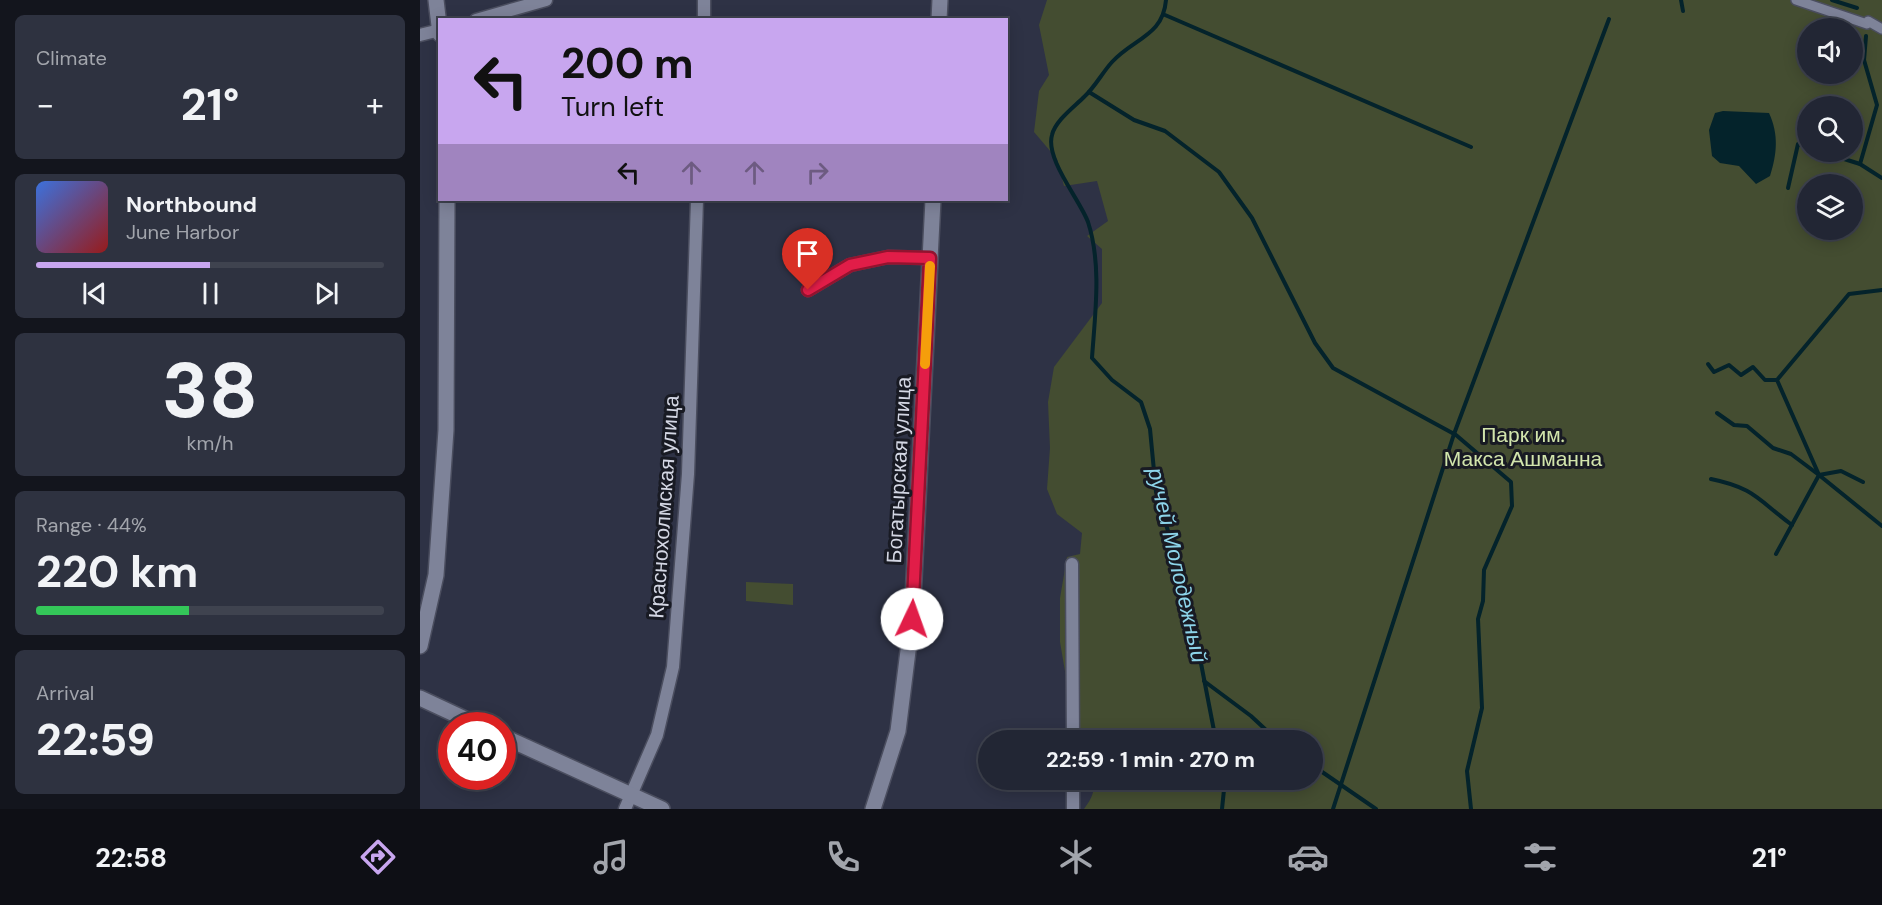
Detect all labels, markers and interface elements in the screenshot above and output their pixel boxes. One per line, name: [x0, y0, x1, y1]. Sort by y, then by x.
map controls: [1797, 18, 1863, 240]
button: sound: [1797, 18, 1863, 84]
text: 200 m: [561, 36, 694, 91]
icon: left: [462, 42, 540, 120]
text: Climate: [36, 45, 107, 71]
text: 21°: [181, 75, 239, 134]
text: −: [36, 83, 54, 126]
text: +: [366, 83, 384, 126]
text: Turn left: [561, 89, 664, 124]
button: search: [1797, 96, 1863, 162]
icon: left: [612, 156, 645, 189]
icon: ahead: [675, 156, 708, 189]
icon: ahead: [738, 156, 771, 189]
icon: right: [801, 156, 834, 189]
button: layers: [1797, 174, 1863, 240]
text: Northbound: [126, 190, 257, 219]
text: June Harbor: [126, 219, 239, 245]
pin: [782, 228, 833, 290]
icon: arrive: [791, 237, 824, 270]
icon: previous: [78, 277, 111, 310]
icon: pause: [194, 277, 227, 310]
icon: next: [310, 277, 343, 310]
text: 38: [162, 340, 258, 441]
street label: Богатырская улица: [880, 376, 918, 564]
street label: Краснохолмская улица: [642, 394, 686, 620]
park label: Парк им. Макса Ашманна: [1444, 421, 1603, 473]
text: km/h: [186, 430, 234, 456]
water label: ручей Молодежный: [1141, 464, 1214, 665]
text: Range · 44%: [36, 512, 147, 538]
text: 220 km: [36, 542, 198, 601]
position arrow: [880, 587, 944, 651]
text: Arrival: [36, 680, 94, 706]
text: 22:59: [36, 710, 155, 769]
speed limit sign: 40: [438, 712, 516, 790]
text: 22:59 · 1 min · 270 m: [1046, 745, 1255, 774]
icon: directions: [357, 836, 399, 878]
icon: music: [590, 836, 632, 878]
icon: phone: [822, 836, 864, 878]
icon: climate: [1055, 836, 1097, 878]
icon: car: [1287, 836, 1329, 878]
icon: filters: [1519, 836, 1561, 878]
text: 22:58: [95, 840, 167, 875]
text: 21°: [1752, 840, 1787, 875]

